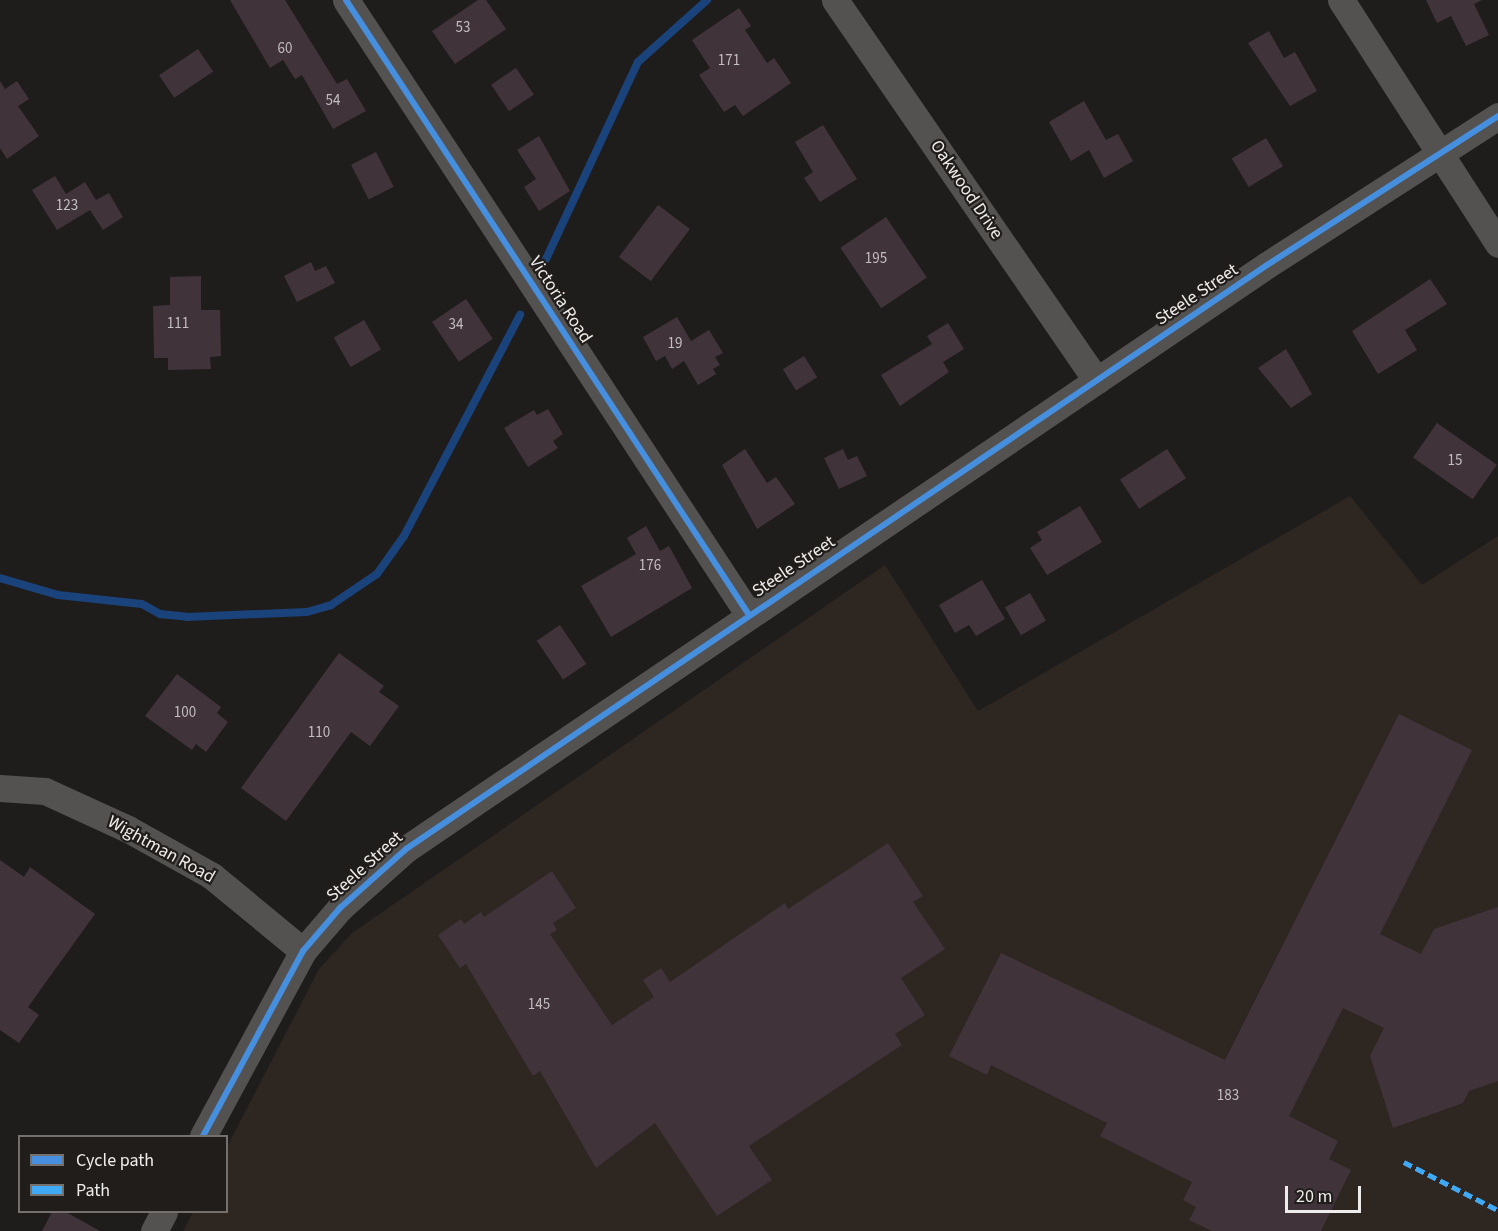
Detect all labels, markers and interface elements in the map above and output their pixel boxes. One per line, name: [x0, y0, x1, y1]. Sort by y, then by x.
house number: 53: [456, 19, 470, 37]
house number: 60: [278, 40, 292, 58]
house number: 171: [718, 52, 740, 70]
house number: 54: [326, 92, 340, 110]
street label: Oakwood Drive: [925, 136, 1007, 244]
house number: 123: [56, 197, 78, 215]
house number: 195: [865, 250, 887, 268]
street label: Victoria Road: [524, 252, 596, 348]
street label: Steele Street: [1152, 259, 1242, 331]
house number: 111: [167, 315, 189, 333]
house number: 34: [449, 316, 463, 334]
house number: 19: [668, 335, 682, 353]
house number: 15: [1448, 452, 1462, 470]
street label: Steele Street: [749, 531, 839, 603]
house number: 176: [639, 557, 661, 575]
house number: 100: [174, 704, 196, 722]
house number: 110: [308, 724, 330, 742]
street label: Wightman Road: [103, 812, 219, 888]
street label: Steele Street: [322, 827, 408, 907]
house number: 145: [528, 996, 550, 1014]
house number: 183: [1217, 1087, 1239, 1105]
legend: [18, 1135, 228, 1213]
text: Cycle path: [76, 1148, 154, 1173]
scale bar: [1288, 1174, 1364, 1212]
text: Path: [76, 1178, 110, 1203]
text: 20 m: [1296, 1184, 1332, 1209]

